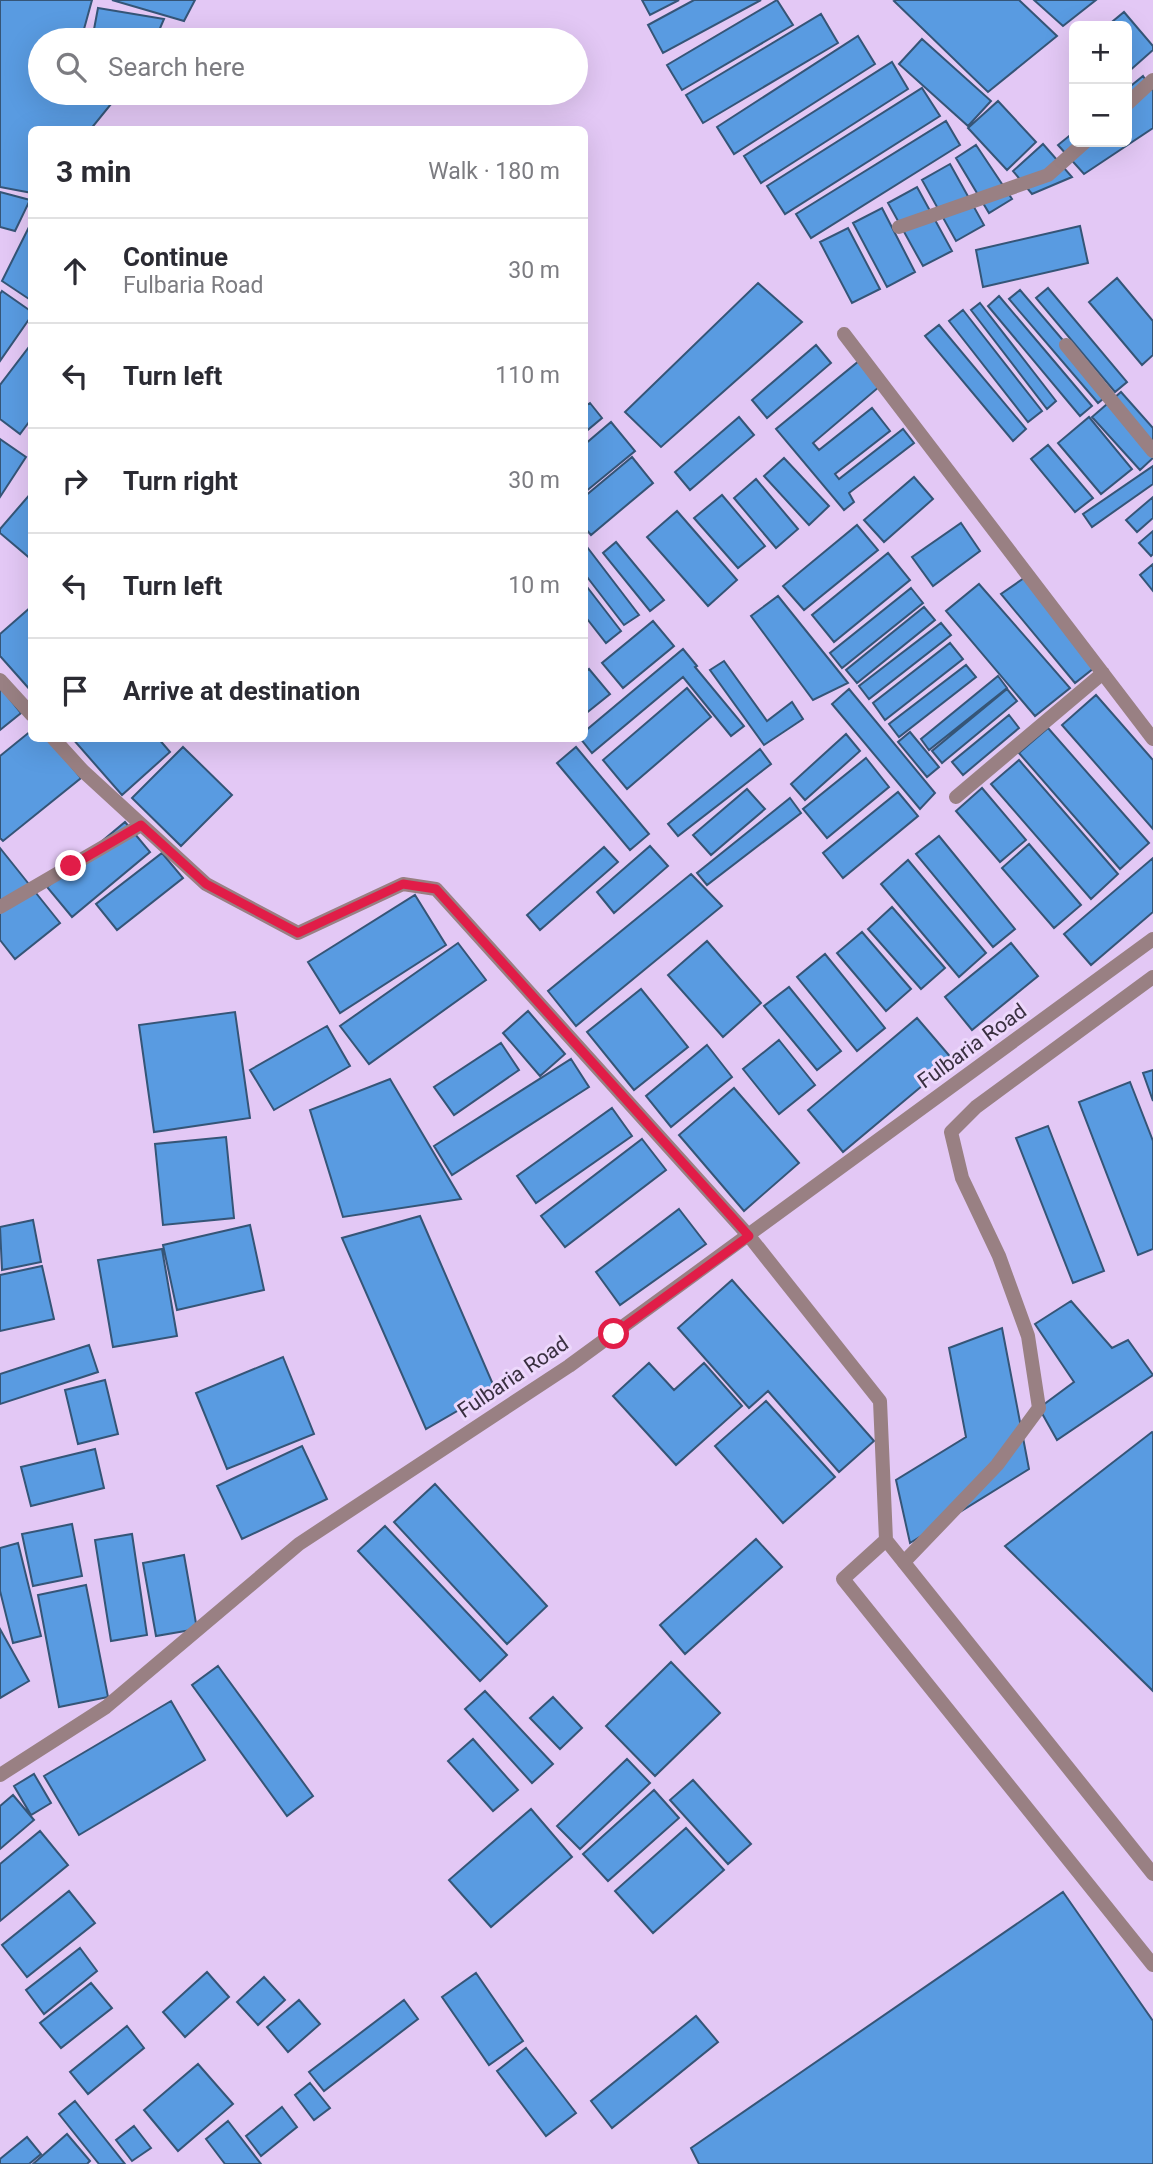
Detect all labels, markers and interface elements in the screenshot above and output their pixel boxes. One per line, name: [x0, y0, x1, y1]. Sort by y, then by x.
map controls: [1069, 21, 1132, 147]
button: +: [1069, 21, 1132, 84]
search box: [28, 28, 588, 105]
icon: search: [52, 48, 90, 86]
text: Search here: [108, 52, 245, 82]
button: −: [1069, 84, 1132, 147]
text: 3 min: [56, 154, 131, 189]
text: Walk · 180 m: [428, 158, 560, 185]
text: Continue: [123, 242, 228, 272]
icon: ahead: [56, 252, 94, 290]
text: 30 m: [508, 257, 560, 284]
text: Fulbaria Road: [123, 272, 264, 299]
icon: left: [56, 357, 94, 395]
text: Turn left: [123, 361, 222, 391]
text: 110 m: [495, 362, 560, 389]
icon: right: [56, 462, 94, 500]
text: Turn right: [123, 466, 238, 496]
text: 30 m: [508, 467, 560, 494]
icon: left: [56, 567, 94, 605]
text: Turn left: [123, 571, 222, 601]
text: 10 m: [508, 572, 560, 599]
icon: arrive: [56, 672, 94, 710]
text: Arrive at destination: [123, 676, 360, 706]
route end: [55, 850, 86, 881]
street label: Fulbaria Road: [913, 999, 1031, 1093]
route start: [598, 1318, 629, 1349]
street label: Fulbaria Road: [453, 1331, 573, 1423]

